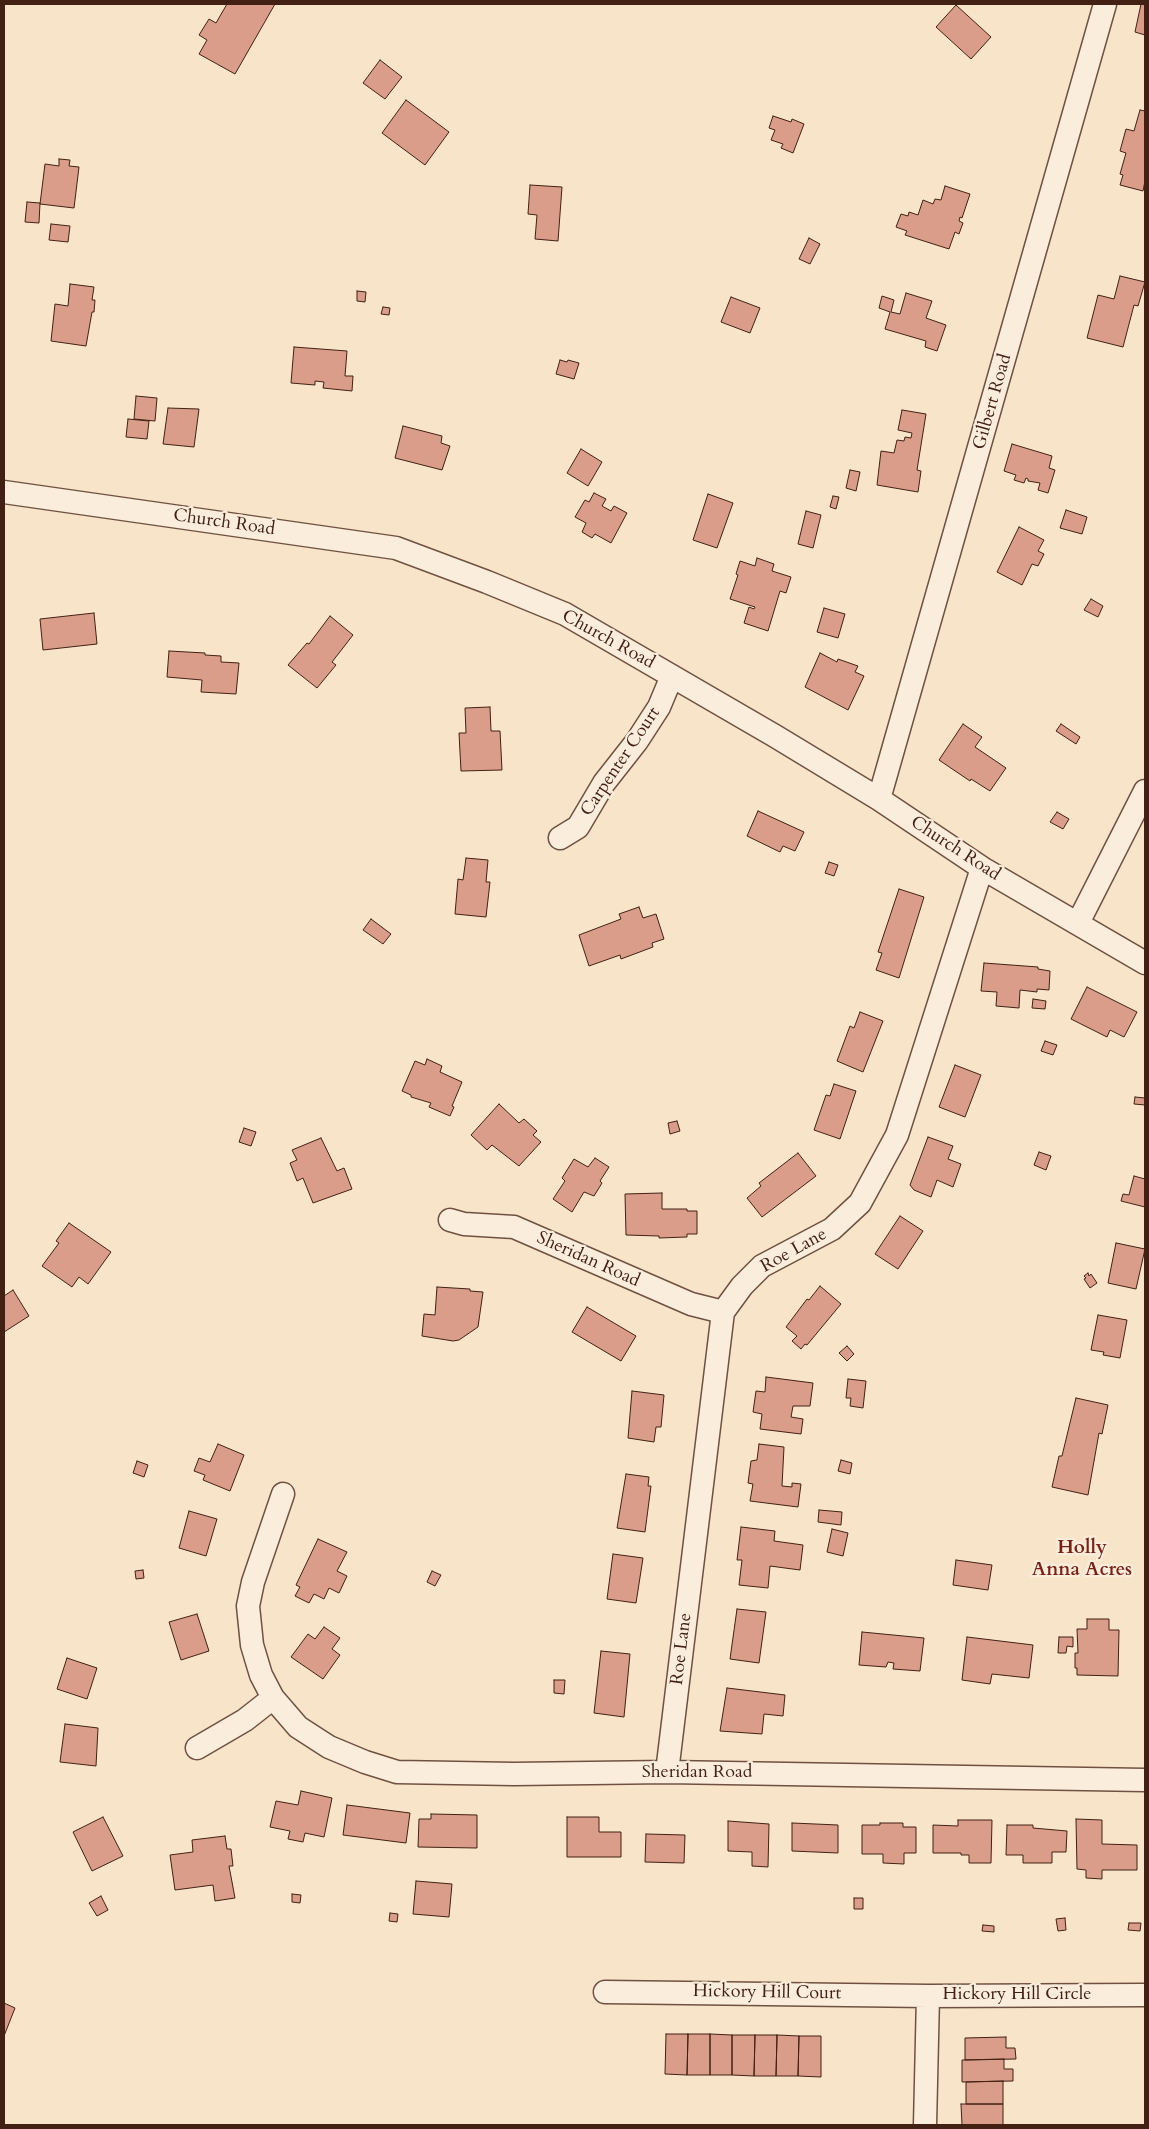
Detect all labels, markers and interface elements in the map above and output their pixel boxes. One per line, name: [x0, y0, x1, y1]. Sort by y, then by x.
street label: Gilbert Road: [969, 352, 1017, 452]
street label: Church Road: [172, 505, 276, 541]
street label: Church Road: [558, 606, 658, 674]
street label: Carpenter Court: [577, 703, 665, 821]
street label: Church Road: [906, 812, 1004, 886]
street label: Roe Lane: [757, 1224, 831, 1278]
street label: Sheridan Road: [533, 1228, 643, 1292]
district label: Holly Anna Acres: [1032, 1538, 1132, 1582]
street label: Roe Lane: [667, 1612, 697, 1686]
street label: Sheridan Road: [642, 1762, 752, 1784]
street label: Hickory Hill Court: [693, 1981, 841, 2005]
street label: Hickory Hill Circle: [942, 1984, 1092, 2006]

